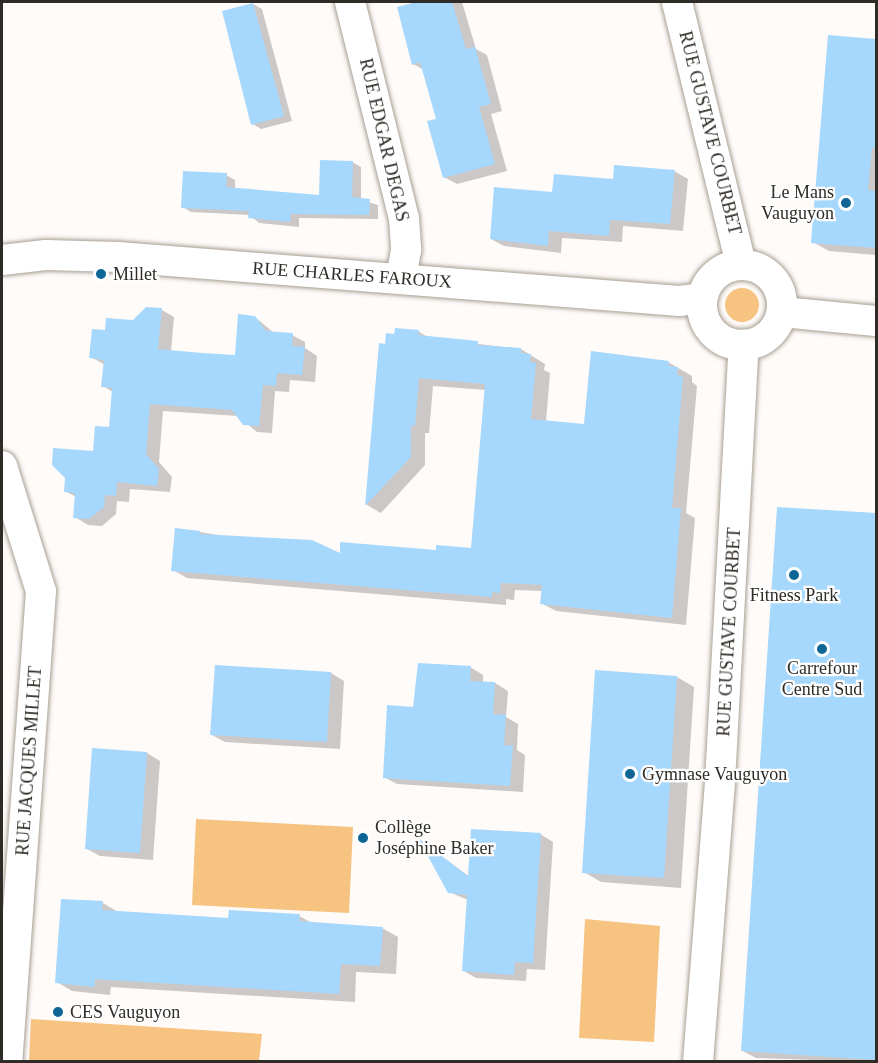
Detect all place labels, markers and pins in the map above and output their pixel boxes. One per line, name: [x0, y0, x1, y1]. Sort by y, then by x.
place label: Le Mans Vauguyon: [761, 182, 834, 224]
marker: Le Mans Vauguyon: [839, 196, 853, 210]
place label: Millet: [113, 263, 157, 285]
marker: Millet: [94, 267, 108, 281]
marker: Fitness Park: [787, 568, 801, 582]
place label: Fitness Park: [750, 584, 838, 606]
marker: Carrefour Centre Sud: [815, 642, 829, 656]
place label: Carrefour Centre Sud: [782, 658, 862, 700]
place label: Gymnase Vauguyon: [642, 763, 787, 785]
marker: Gymnase Vauguyon: [623, 767, 637, 781]
place label: Collège Joséphine Baker: [375, 817, 493, 860]
marker: Collège Joséphine Baker: [356, 831, 370, 845]
place label: CES Vauguyon: [70, 1001, 181, 1023]
marker: CES Vauguyon: [51, 1005, 65, 1019]

